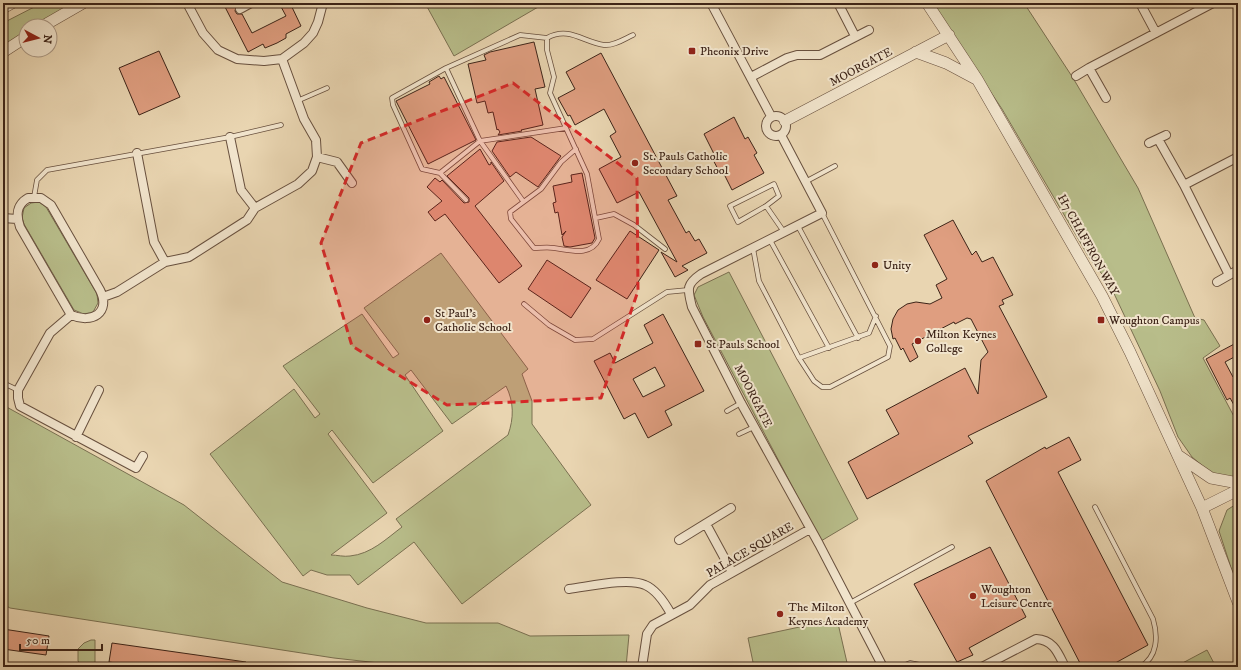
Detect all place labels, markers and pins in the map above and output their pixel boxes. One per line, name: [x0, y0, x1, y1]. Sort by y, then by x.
place label: Pheonix Drive: [700, 44, 769, 59]
marker: Pheonix Drive: [687, 46, 697, 56]
place label: St. Pauls Catholic Secondary School: [643, 149, 729, 178]
marker: St. Pauls Catholic Secondary School: [630, 158, 640, 168]
place label: Unity: [883, 258, 911, 273]
marker: Unity: [870, 260, 880, 270]
place label: St Paul's Catholic School: [435, 306, 512, 335]
place label: Woughton Campus: [1108, 313, 1200, 328]
marker: St Paul's Catholic School: [422, 315, 432, 325]
marker: Woughton Campus: [1096, 315, 1106, 325]
place label: Milton Keynes College: [926, 327, 996, 356]
marker: Milton Keynes College: [913, 336, 923, 346]
place label: St Pauls School: [706, 337, 780, 352]
marker: St Pauls School: [693, 339, 703, 349]
place label: Woughton Leisure Centre: [980, 582, 1052, 611]
marker: Woughton Leisure Centre: [968, 591, 978, 601]
place label: The Milton Keynes Academy: [788, 600, 869, 629]
marker: The Milton Keynes Academy: [775, 609, 785, 619]

